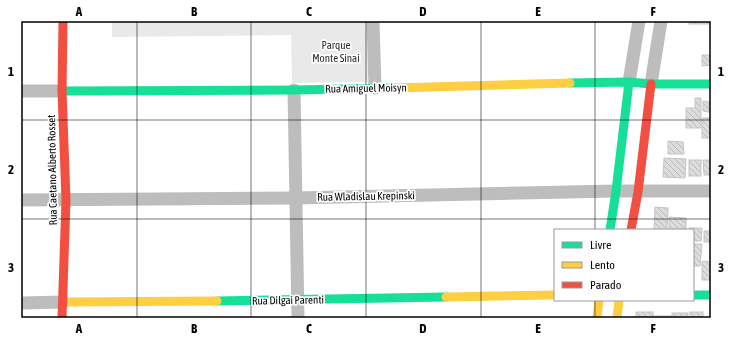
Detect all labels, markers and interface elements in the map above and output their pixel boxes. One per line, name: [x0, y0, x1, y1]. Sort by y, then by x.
text: A: [75, 4, 83, 19]
text: B: [191, 4, 198, 19]
text: C: [306, 4, 312, 19]
text: D: [419, 4, 427, 19]
text: E: [535, 4, 541, 19]
text: F: [650, 4, 656, 19]
park label: Parque Monte Sinai: [312, 39, 360, 64]
text: 1: [8, 64, 14, 79]
text: 1: [718, 64, 724, 79]
street label: Rua Amiguel Moisyn: [325, 81, 407, 95]
street label: Rua Caetano Alberto Rosset: [45, 115, 59, 225]
text: 2: [8, 162, 14, 177]
text: 2: [718, 162, 724, 177]
street label: Rua Wladislau Krepinski: [317, 189, 415, 203]
legend: [554, 229, 694, 301]
text: Livre: [590, 238, 611, 252]
text: Lento: [590, 258, 615, 272]
text: 3: [8, 260, 14, 275]
text: 3: [718, 260, 724, 275]
text: Parado: [590, 278, 622, 292]
street label: Rua Dilgai Parenti: [252, 293, 324, 307]
text: A: [75, 321, 83, 336]
text: B: [191, 321, 198, 336]
text: C: [306, 321, 312, 336]
text: D: [419, 321, 427, 336]
text: E: [535, 321, 541, 336]
text: F: [650, 321, 656, 336]

